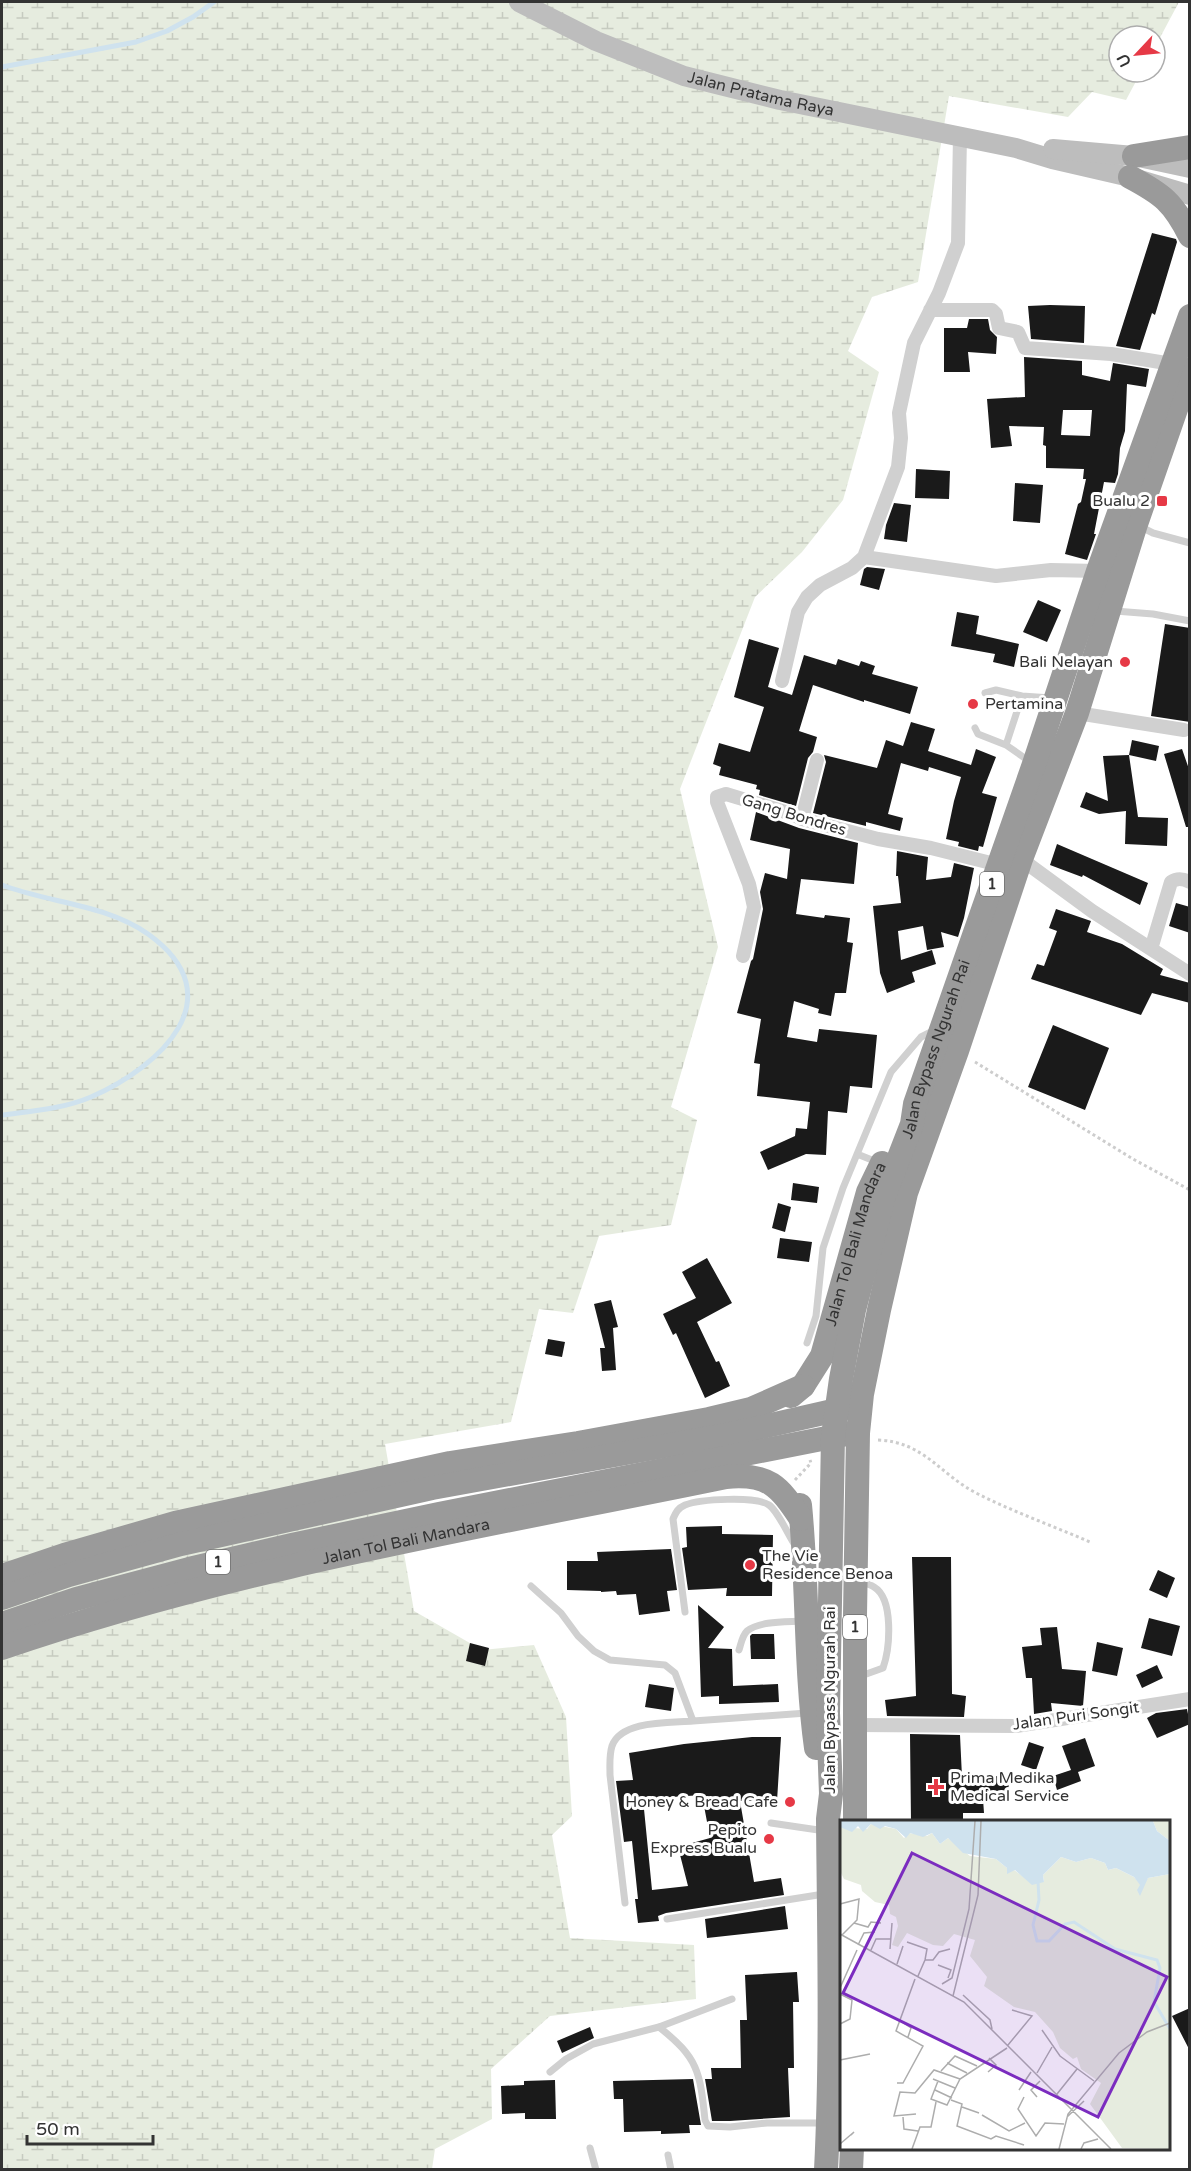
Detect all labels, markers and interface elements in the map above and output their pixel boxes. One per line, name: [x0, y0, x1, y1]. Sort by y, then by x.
north arrow: [1107, 24, 1167, 84]
text: U: [1113, 50, 1136, 70]
street label: Jalan Pratama Raya: [686, 67, 836, 121]
place label: Bualu 2: [1092, 491, 1150, 511]
marker: Bualu 2: [1155, 494, 1169, 508]
place label: Bali Nelayan: [1019, 652, 1113, 672]
marker: Bali Nelayan: [1118, 655, 1132, 669]
place label: Pertamina: [985, 694, 1063, 714]
marker: Pertamina: [966, 697, 980, 711]
street label: Gang Bondres: [739, 790, 849, 840]
road number: 1: [980, 872, 1004, 896]
street label: Jalan Bypass Ngurah Rai: [897, 957, 975, 1142]
street label: Jalan Tol Bali Mandara: [821, 1159, 891, 1328]
street label: Jalan Tol Bali Mandara: [320, 1514, 491, 1569]
place label: The Vie Residence Benoa: [762, 1546, 893, 1584]
road number: 1: [206, 1550, 230, 1574]
marker: The Vie Residence Benoa: [743, 1558, 757, 1572]
street label: Jalan Bypass Ngurah Rai: [820, 1606, 840, 1794]
road number: 1: [843, 1615, 867, 1639]
street label: Jalan Puri Songit: [1011, 1697, 1141, 1735]
place label: Prima Medika Medical Service: [950, 1768, 1069, 1806]
marker: Prima Medika Medical Service: [927, 1778, 945, 1796]
place label: Honey & Bread Cafe: [625, 1792, 778, 1812]
marker: Honey & Bread Cafe: [783, 1795, 797, 1809]
place label: Pepito Express Bualu: [650, 1820, 757, 1858]
inset map: [840, 1820, 1170, 2150]
marker: Pepito Express Bualu: [762, 1832, 776, 1846]
scale bar: [27, 2108, 153, 2146]
text: 50 m: [36, 2118, 80, 2140]

